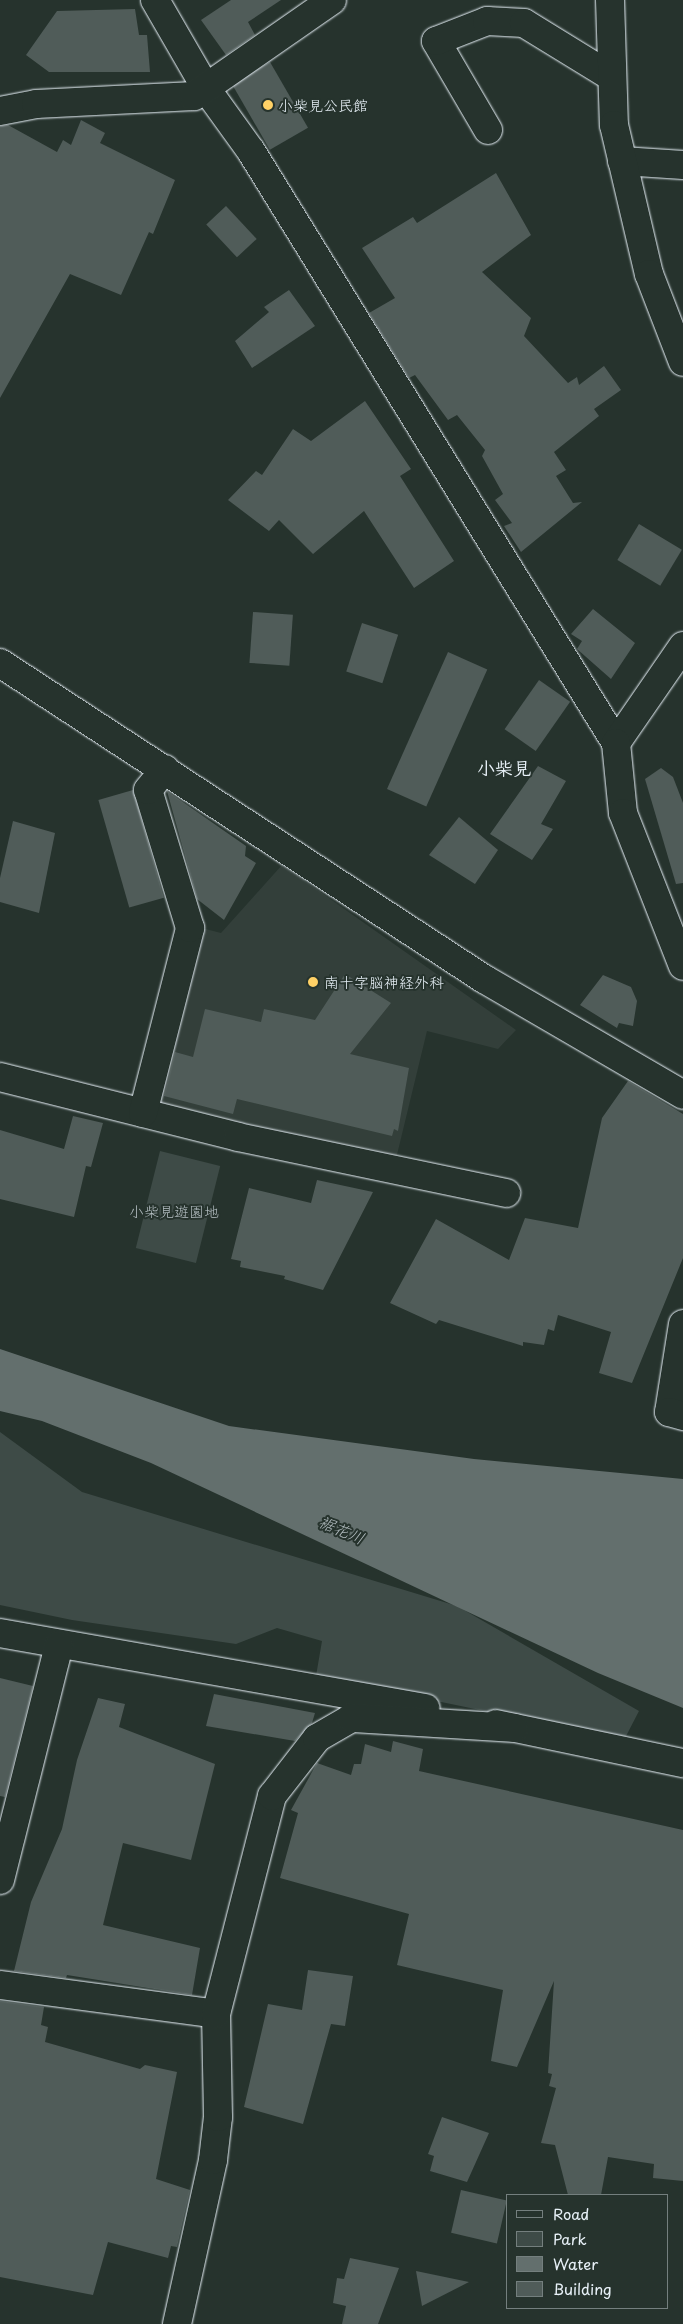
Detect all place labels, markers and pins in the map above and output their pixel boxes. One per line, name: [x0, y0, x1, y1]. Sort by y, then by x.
place label: 小柴見公民館: [278, 96, 368, 114]
marker: 小柴見公民館: [262, 99, 274, 111]
place label: 南十字脳神経外科: [324, 973, 444, 991]
marker: 南十字脳神経外科: [306, 975, 320, 989]

